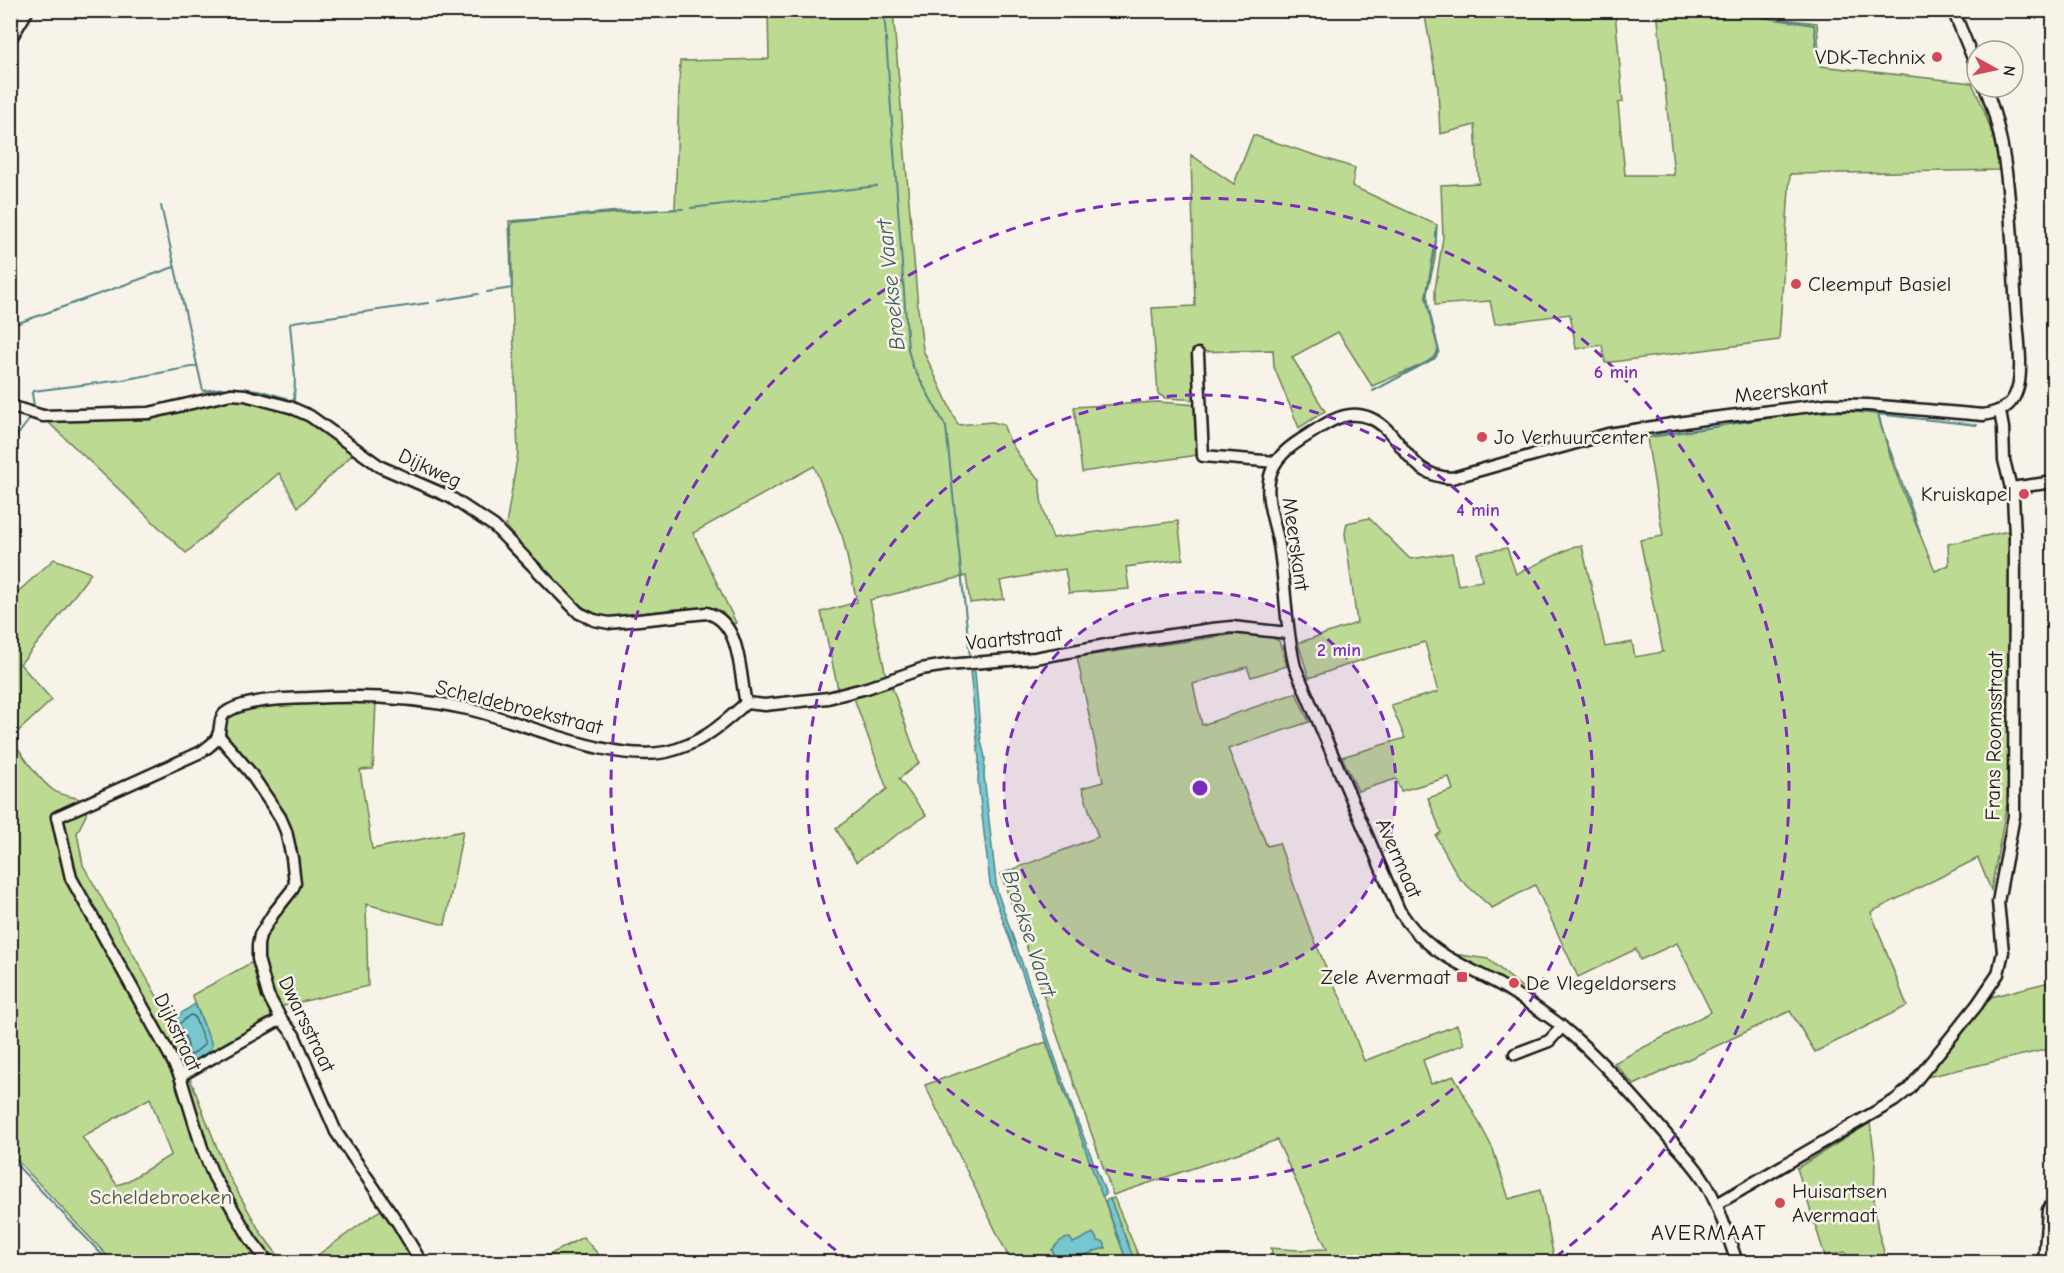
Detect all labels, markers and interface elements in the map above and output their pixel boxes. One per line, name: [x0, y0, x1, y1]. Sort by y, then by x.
north arrow: [1965, 39, 2025, 99]
place label: VDK-Technix: [1815, 45, 1925, 69]
marker: VDK-Technix: [1930, 50, 1944, 64]
text: N: [1999, 65, 2019, 77]
water label: Broekse Vaart: [871, 216, 911, 352]
place label: Cleemput Basiel: [1808, 272, 1951, 296]
marker: Cleemput Basiel: [1789, 277, 1803, 291]
text: 6 min: [1594, 362, 1638, 383]
street label: Meerskant: [1733, 374, 1830, 408]
place label: Jo Verhuurcenter: [1494, 425, 1648, 449]
marker: Jo Verhuurcenter: [1475, 430, 1489, 444]
street label: Dijkweg: [395, 443, 465, 493]
place label: Kruiskapel: [1921, 482, 2012, 506]
marker: Kruiskapel: [2017, 487, 2031, 501]
street label: Meerskant: [1278, 496, 1315, 593]
text: 4 min: [1456, 500, 1500, 521]
street label: Vaartstraat: [965, 621, 1064, 655]
text: 2 min: [1317, 640, 1361, 661]
street label: Frans Roomsstraat: [1981, 650, 2007, 821]
street label: Scheldebroekstraat: [433, 675, 606, 740]
centre of rings: [1190, 778, 1210, 798]
street label: Avermaat: [1371, 815, 1428, 902]
water label: Broekse Vaart: [996, 867, 1062, 1002]
place label: Zele Avermaat: [1321, 965, 1451, 989]
marker: Zele Avermaat: [1455, 970, 1469, 984]
place label: De Vlegeldorsers: [1526, 971, 1676, 995]
street label: Dwarsstraat: [273, 972, 341, 1077]
marker: De Vlegeldorsers: [1507, 976, 1521, 990]
street label: Dijkstraat: [149, 989, 208, 1076]
place label: Huisartsen Avermaat: [1792, 1179, 1887, 1227]
park label: Scheldebroeken: [90, 1185, 232, 1209]
marker: Huisartsen Avermaat: [1773, 1196, 1787, 1210]
district label: AVERMAAT: [1651, 1220, 1767, 1246]

